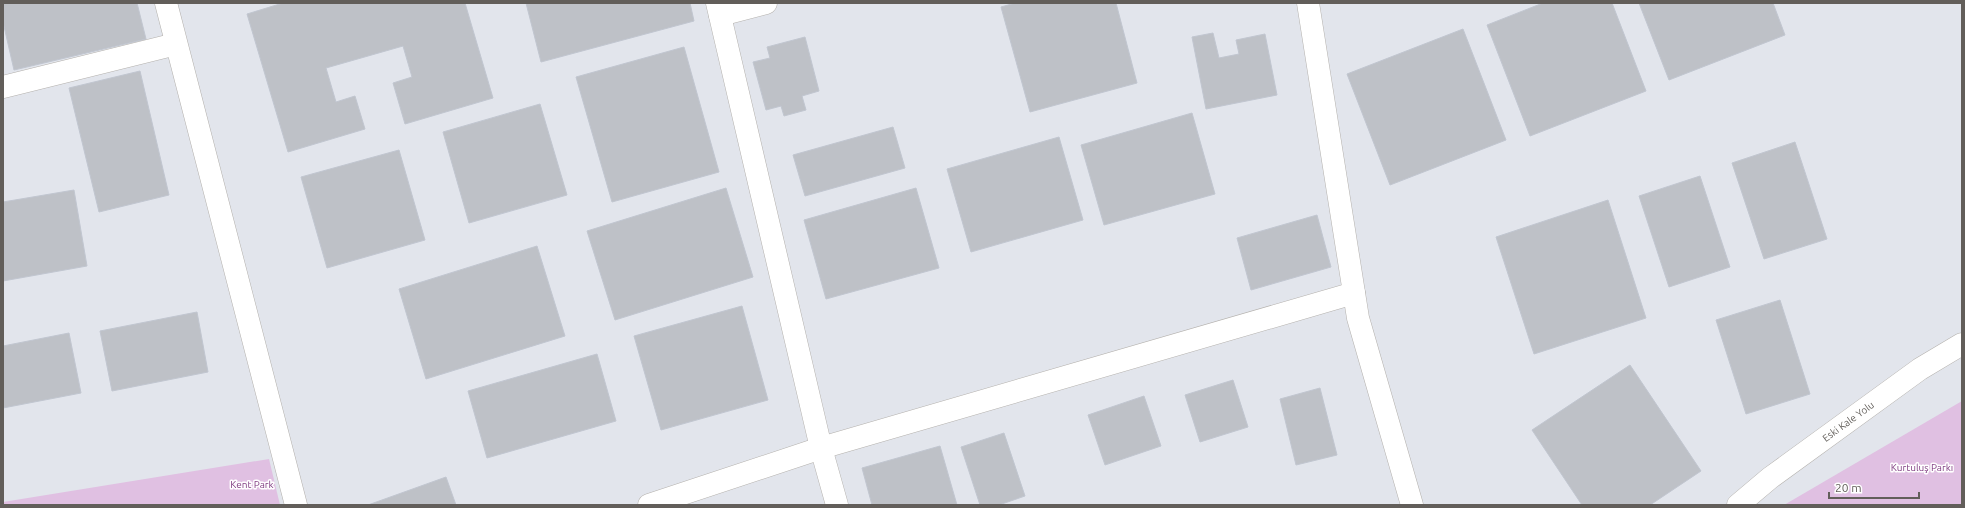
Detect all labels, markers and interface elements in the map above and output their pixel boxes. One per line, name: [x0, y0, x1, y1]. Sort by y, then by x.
street label: Eski Kale Yolu: [1820, 399, 1876, 444]
park label: Kurtuluş Parkı: [1891, 462, 1953, 473]
scale bar: [1829, 474, 1919, 500]
park label: Kent Park: [230, 479, 274, 490]
text: 20 m: [1835, 481, 1862, 494]

